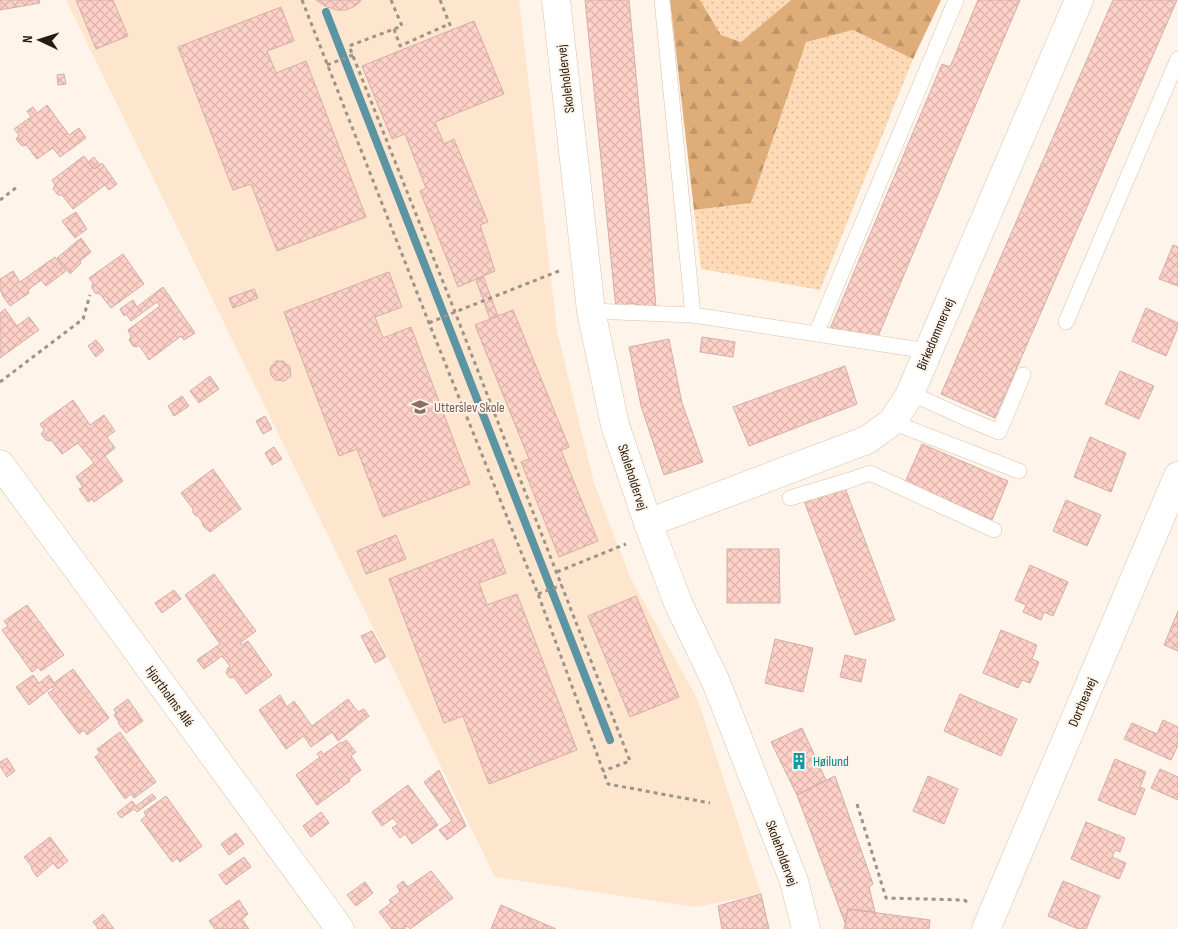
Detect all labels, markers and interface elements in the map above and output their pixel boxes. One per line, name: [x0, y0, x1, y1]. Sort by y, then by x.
north arrow: [15, 15, 65, 65]
text: N: [19, 35, 36, 43]
street label: Skoleholdervej: [553, 44, 578, 114]
street label: Birkedommervej: [913, 296, 958, 373]
school or university icon: Utterslev Skole: [410, 397, 430, 417]
place label: Utterslev Skole: [434, 399, 505, 416]
street label: Skoleholdervej: [614, 442, 651, 512]
street label: Hjortholms Allé: [142, 662, 197, 730]
street label: Dortheavej: [1065, 675, 1100, 729]
building icon: Høilund: [789, 751, 809, 771]
place label: Høilund: [813, 753, 849, 770]
street label: Skoleholdervej: [762, 818, 801, 888]

